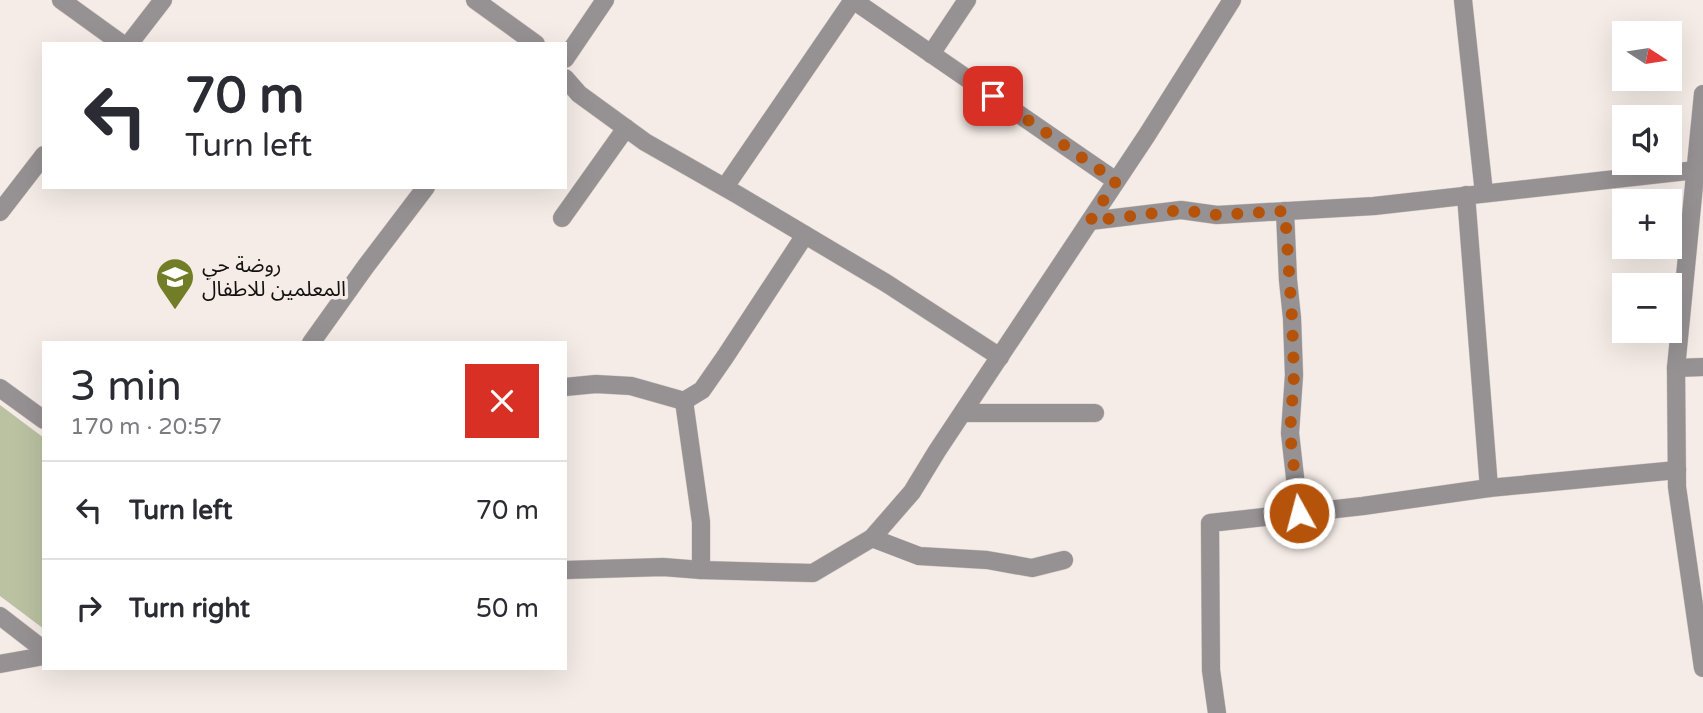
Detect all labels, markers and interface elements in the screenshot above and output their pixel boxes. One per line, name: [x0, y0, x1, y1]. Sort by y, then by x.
north arrow: [1612, 21, 1682, 91]
map controls: [1612, 21, 1682, 343]
pin: [963, 66, 1023, 126]
text: 70 m: [185, 67, 304, 126]
icon: left: [70, 70, 161, 161]
icon: arrive: [974, 77, 1012, 115]
button: sound: [1612, 105, 1682, 175]
text: Turn left: [185, 127, 312, 165]
button: +: [1612, 189, 1682, 259]
place label: روضة حي المعلمين للاطفال: [202, 253, 346, 302]
school or university icon: روضة حي المعلمين للاطفال: [154, 256, 196, 311]
button: −: [1612, 273, 1682, 343]
text: 3 min: [70, 361, 182, 412]
button: close: [465, 364, 539, 438]
text: 170 m · 20:57: [70, 413, 222, 441]
position arrow: [1262, 476, 1336, 550]
icon: left: [70, 491, 108, 529]
text: Turn left: [129, 495, 232, 526]
text: 70 m: [476, 495, 539, 526]
icon: right: [70, 589, 108, 627]
text: Turn right: [129, 593, 250, 624]
text: 50 m: [476, 593, 539, 624]

